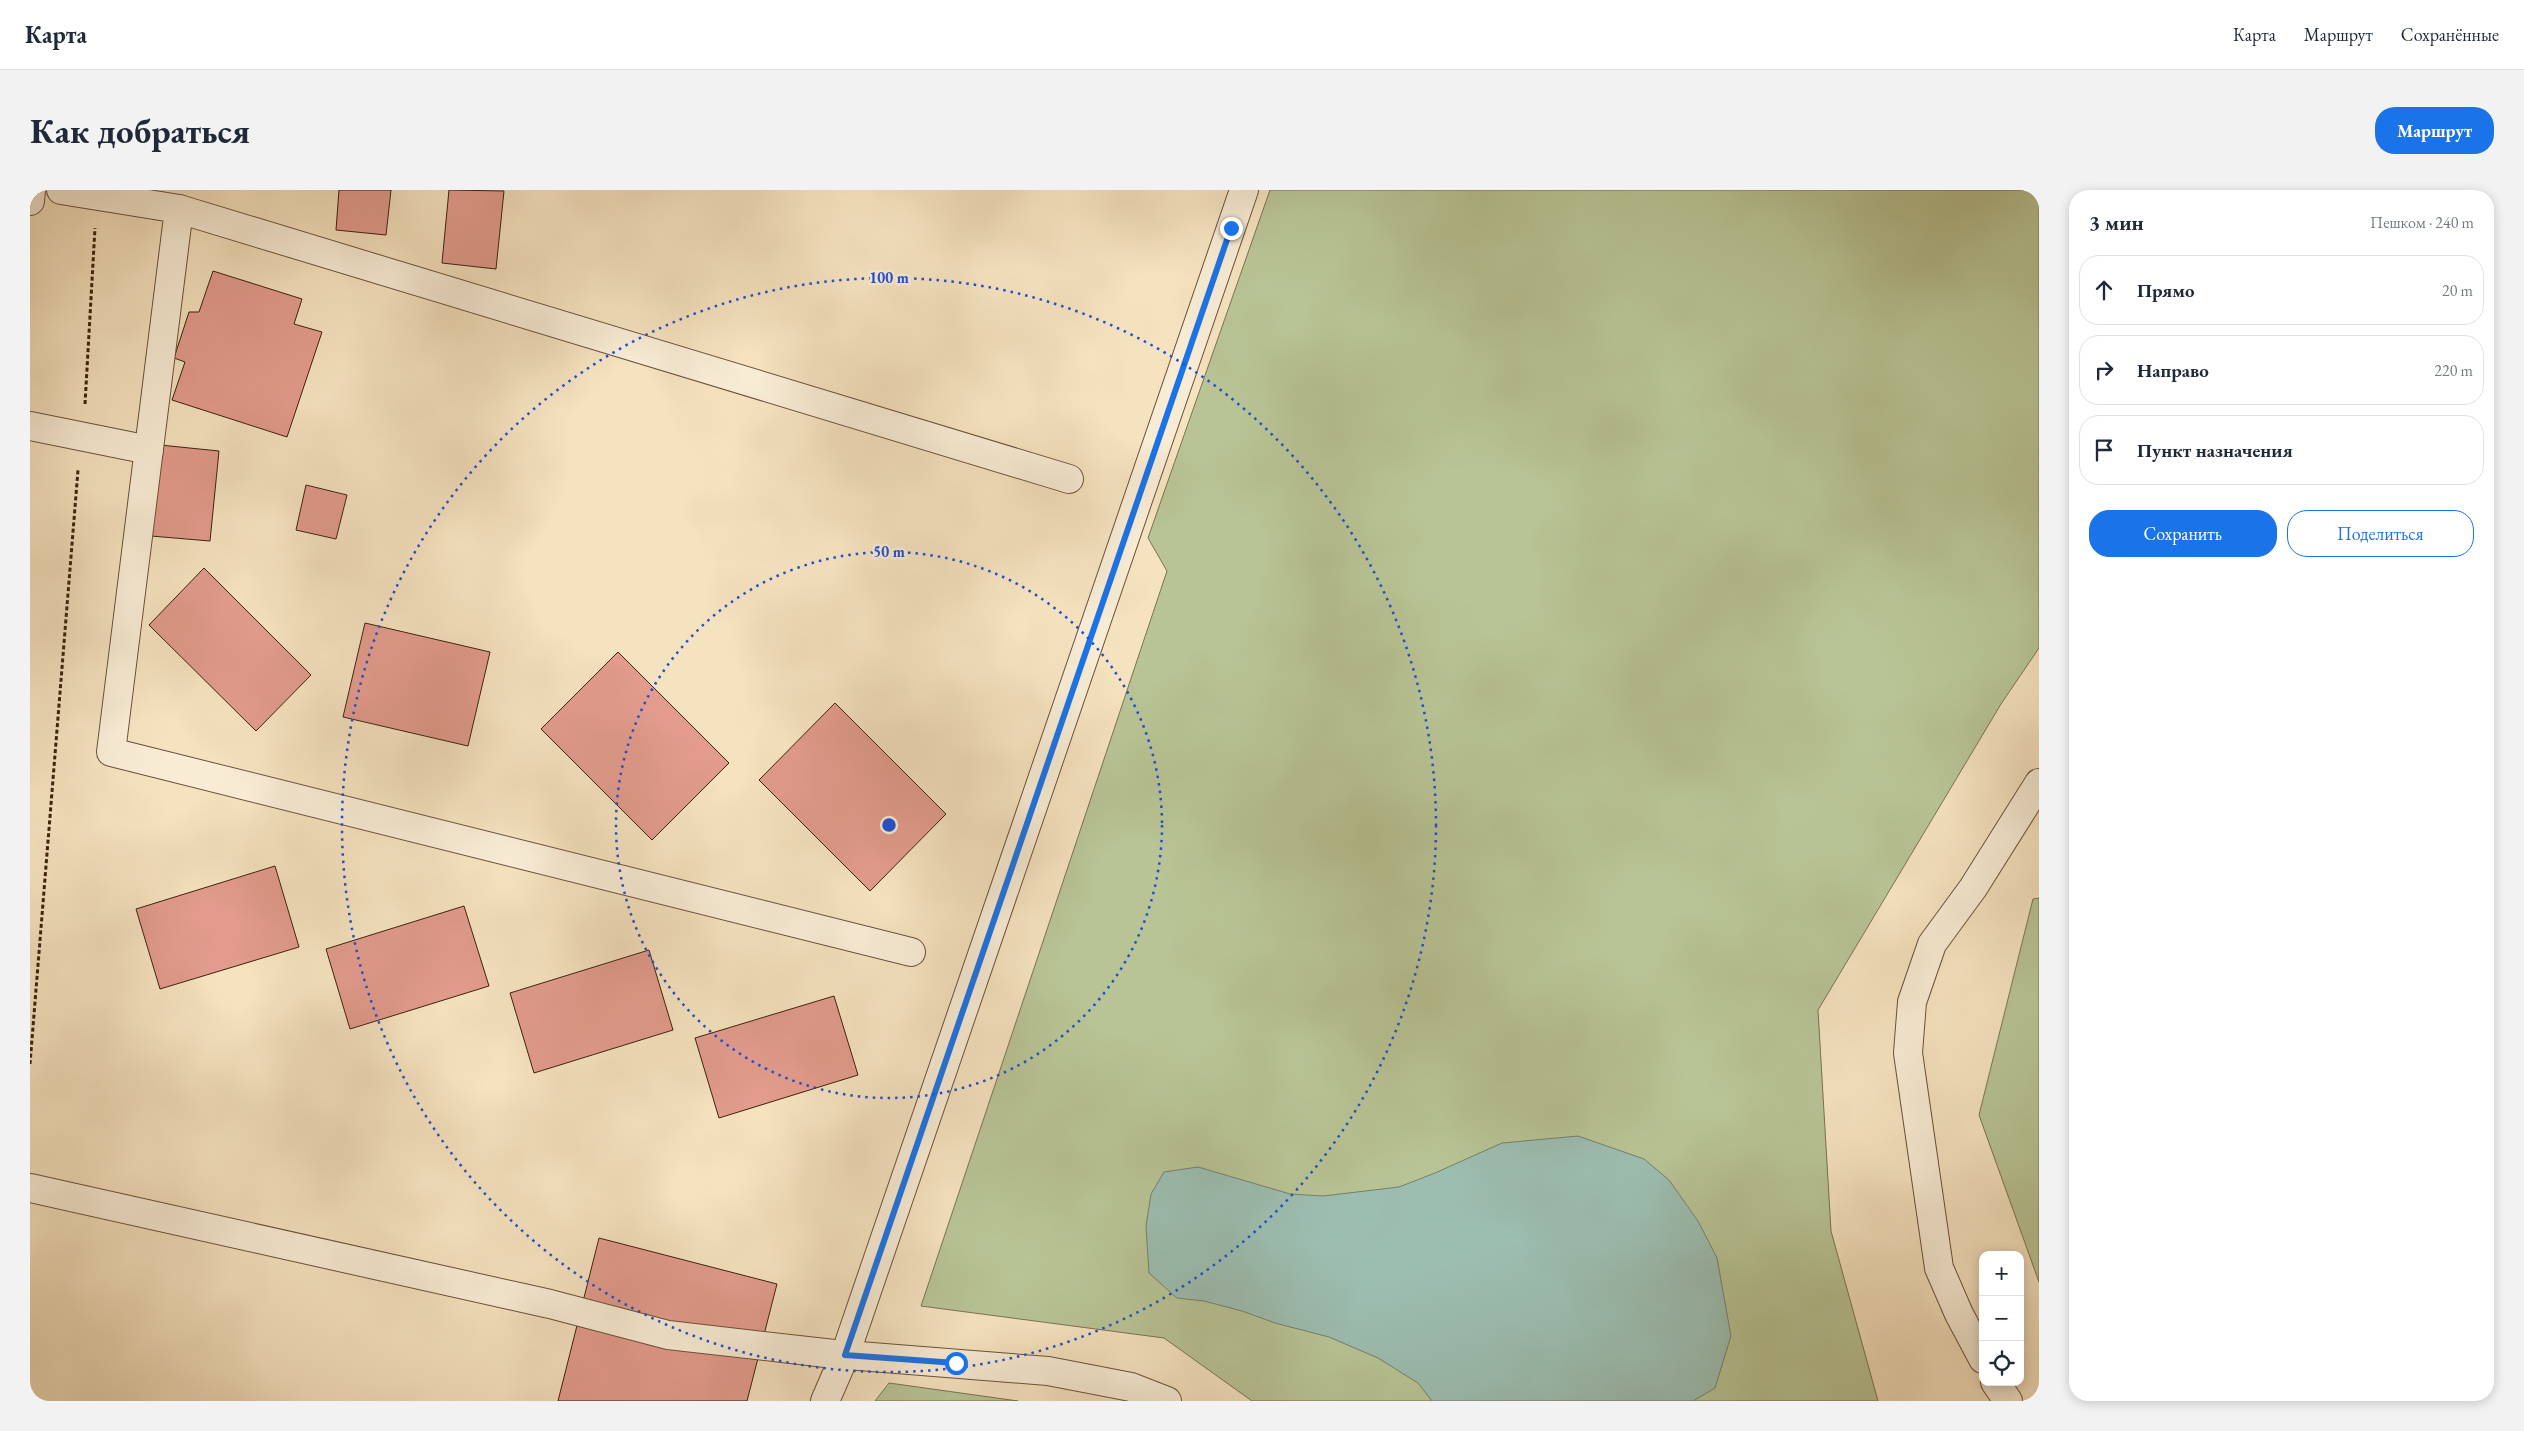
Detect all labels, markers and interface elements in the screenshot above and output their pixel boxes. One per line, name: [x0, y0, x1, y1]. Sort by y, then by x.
text: Карта: [25, 19, 87, 50]
text: Карта: [2233, 23, 2276, 46]
text: Маршрут: [2304, 23, 2373, 46]
text: Сохранённые: [2401, 23, 2499, 46]
button: Маршрут: [2375, 107, 2494, 154]
text: Как добраться: [30, 108, 250, 153]
text: 3 мин: [2089, 209, 2144, 236]
text: Пешком · 240 m: [2370, 212, 2474, 233]
route end: [1220, 217, 1243, 240]
text: 100 m: [869, 268, 909, 287]
icon: ahead: [2090, 276, 2118, 304]
text: Прямо: [2137, 278, 2195, 303]
text: 20 m: [2442, 280, 2473, 301]
icon: right: [2090, 356, 2118, 384]
text: Направо: [2137, 358, 2209, 383]
text: 220 m: [2434, 360, 2473, 381]
icon: arrive: [2090, 436, 2118, 464]
text: Пункт назначения: [2137, 438, 2293, 463]
button: Сохранить: [2089, 510, 2277, 557]
button: Поделиться: [2287, 510, 2474, 557]
text: 50 m: [873, 542, 905, 561]
centre of rings: [880, 816, 898, 834]
map controls: [1979, 1251, 2024, 1386]
button: +: [1979, 1251, 2024, 1296]
button: −: [1979, 1296, 2024, 1341]
button: locate: [1979, 1341, 2024, 1386]
route start: [945, 1352, 968, 1375]

